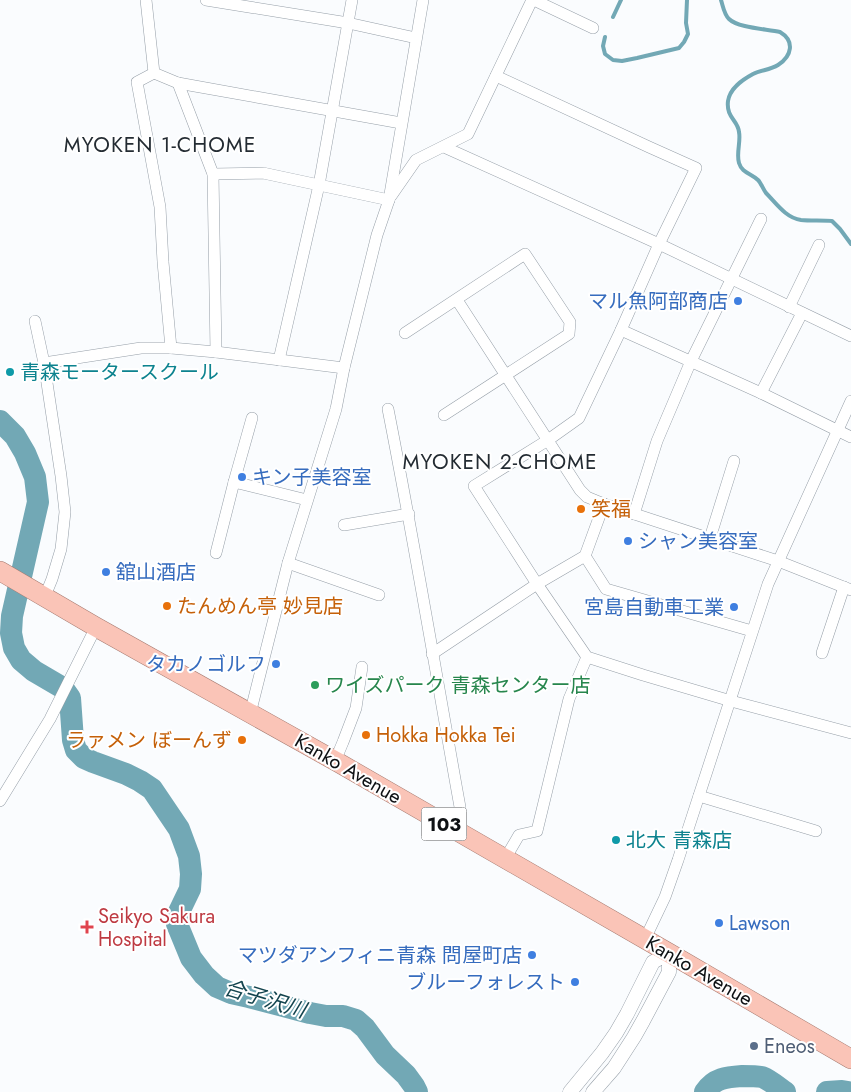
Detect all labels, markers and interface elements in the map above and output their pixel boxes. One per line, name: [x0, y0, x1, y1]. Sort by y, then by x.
district label: MYOKEN 1-CHOME: [64, 130, 256, 160]
place label: マル魚阿部商店: [588, 287, 728, 316]
marker: マル魚阿部商店: [732, 295, 744, 307]
place label: 青森モータースクール: [20, 358, 219, 387]
marker: 青森モータースクール: [4, 366, 16, 378]
district label: MYOKEN 2-CHOME: [402, 447, 598, 477]
place label: キン子美容室: [252, 463, 371, 492]
marker: キン子美容室: [236, 471, 248, 483]
place label: 笑福: [591, 495, 631, 524]
marker: 笑福: [575, 503, 587, 515]
place label: シャン美容室: [638, 527, 758, 556]
marker: シャン美容室: [622, 535, 634, 547]
place label: 舘山酒店: [116, 558, 196, 587]
marker: 舘山酒店: [100, 566, 112, 578]
place label: たんめん亭 妙見店: [177, 592, 343, 621]
place label: 宮島自動車工業: [584, 593, 724, 622]
marker: たんめん亭 妙見店: [161, 600, 173, 612]
marker: 宮島自動車工業: [728, 601, 740, 613]
place label: タカノゴルフ: [146, 650, 266, 679]
marker: タカノゴルフ: [270, 658, 282, 670]
place label: ワイズパーク 青森センター店: [325, 671, 590, 700]
marker: ワイズパーク 青森センター店: [309, 679, 321, 691]
place label: Hokka Hokka Tei: [376, 721, 516, 750]
place label: ラァメン ぼーんず: [66, 726, 232, 755]
street label: Kanko Avenue: [289, 727, 407, 811]
marker: Hokka Hokka Tei: [360, 729, 372, 741]
marker: ラァメン ぼーんず: [236, 734, 248, 746]
road number: 103: [422, 808, 466, 841]
place label: 北大 青森店: [626, 826, 732, 855]
marker: 北大 青森店: [610, 834, 622, 846]
place label: Seikyo Sakura Hospital: [98, 902, 215, 954]
place label: Lawson: [729, 909, 791, 938]
marker: Lawson: [713, 917, 725, 929]
marker: Seikyo Sakura Hospital: [80, 920, 94, 934]
street label: Kanko Avenue: [640, 929, 758, 1013]
place label: マツダアンフィニ青森 問屋町店: [238, 941, 522, 970]
marker: マツダアンフィニ青森 問屋町店: [526, 949, 538, 961]
place label: ブルーフォレスト: [406, 968, 565, 997]
water label: 合子沢川: [220, 972, 311, 1026]
marker: ブルーフォレスト: [569, 976, 581, 988]
place label: Eneos: [764, 1032, 815, 1061]
marker: Eneos: [748, 1040, 760, 1052]

